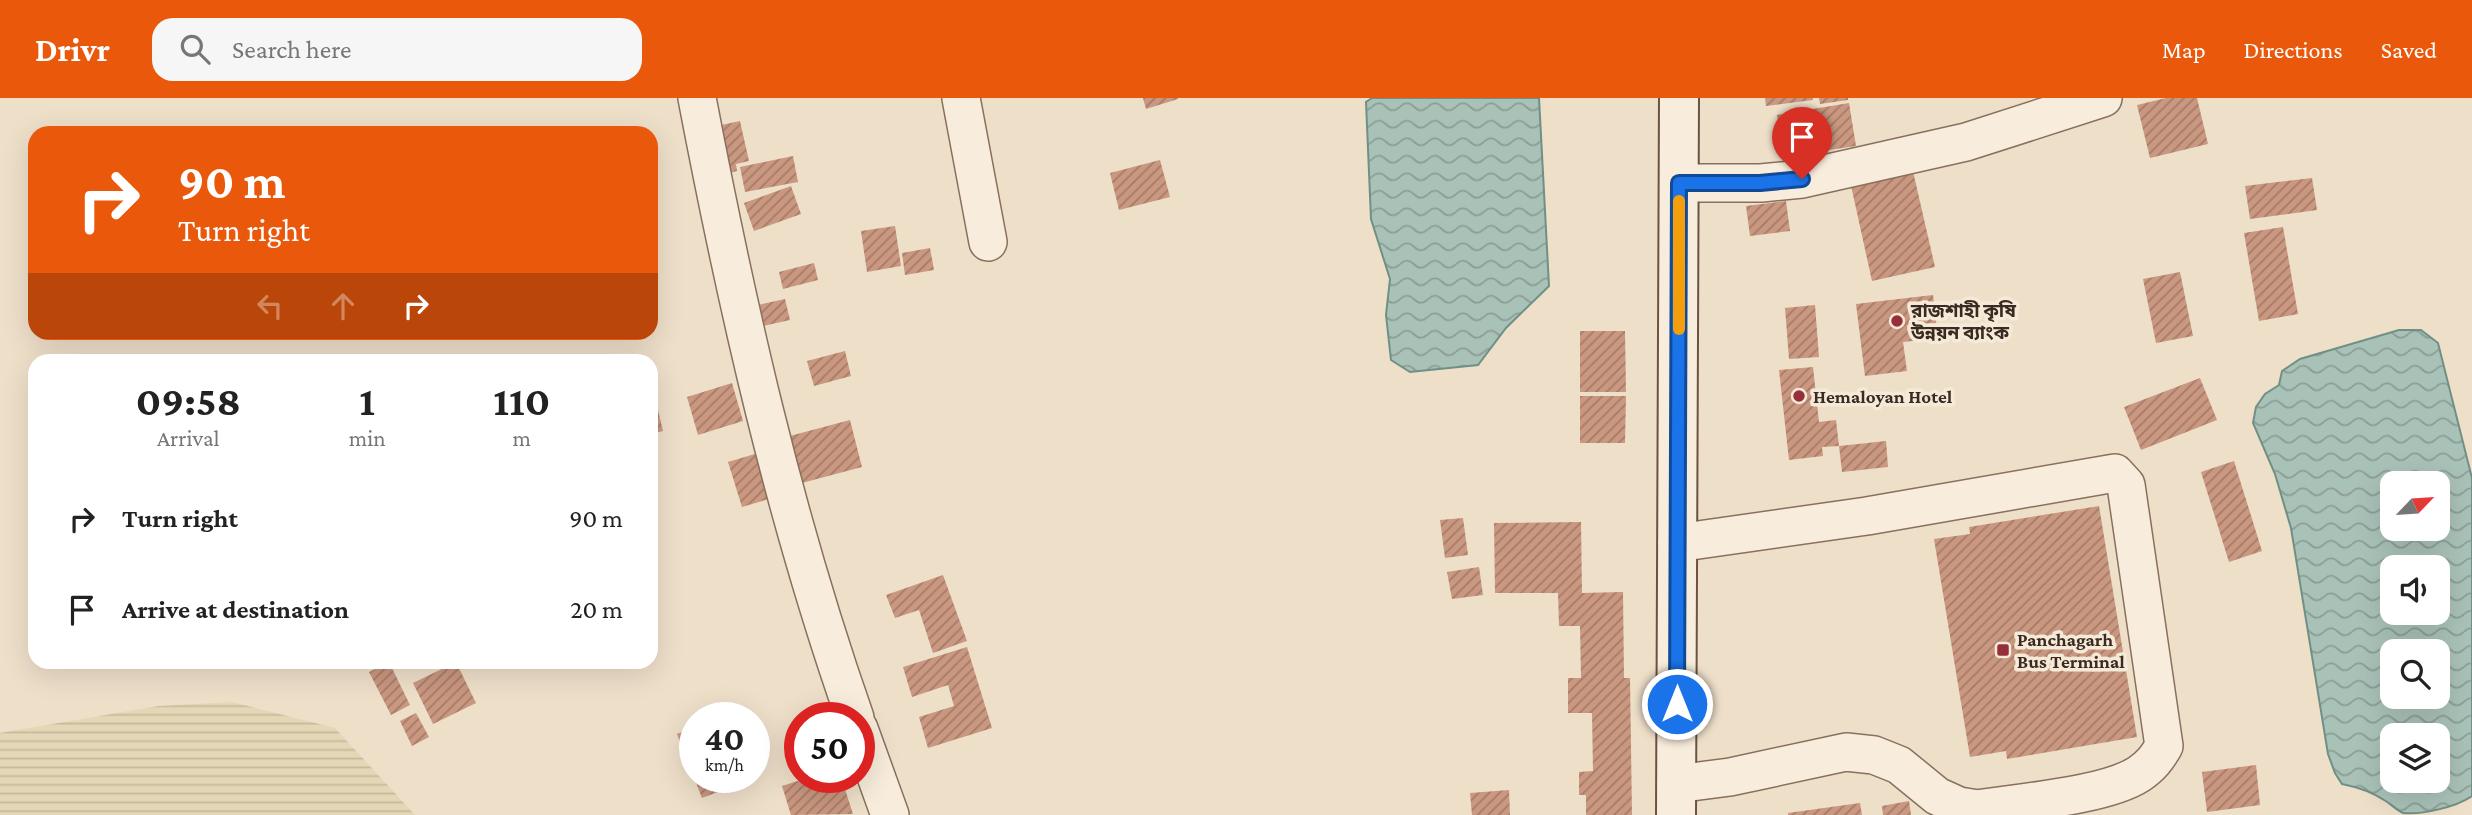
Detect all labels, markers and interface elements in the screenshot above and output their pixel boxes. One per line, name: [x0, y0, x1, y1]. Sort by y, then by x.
search box: [152, 18, 642, 81]
icon: search: [176, 30, 214, 68]
text: Drivr: [35, 31, 110, 68]
text: Search here: [232, 35, 351, 64]
text: Map: [2162, 36, 2206, 63]
text: Directions: [2244, 36, 2343, 63]
text: Saved: [2381, 36, 2437, 63]
pin: [1772, 107, 1832, 179]
icon: arrive: [1783, 118, 1821, 156]
icon: right: [63, 154, 154, 245]
text: 90 m: [178, 154, 285, 209]
text: Turn right: [178, 212, 310, 248]
icon: left: [251, 287, 289, 325]
icon: ahead: [324, 287, 362, 325]
icon: right: [397, 287, 435, 325]
place label: রাজশাহী কৃষি উন্নয়ন ব্যাংক: [1910, 300, 2016, 343]
marker: রাজশাহী কৃষি উন্নয়ন ব্যাংক: [1889, 313, 1905, 329]
text: 09:58: [136, 377, 241, 424]
text: 1: [359, 377, 375, 424]
text: 110: [493, 377, 550, 424]
place label: Hemaloyan Hotel: [1813, 386, 1953, 407]
marker: Hemaloyan Hotel: [1791, 388, 1807, 404]
text: Arrival: [157, 425, 220, 451]
text: min: [349, 425, 386, 451]
text: m: [513, 425, 531, 451]
north arrow: [2380, 471, 2450, 541]
map controls: [2380, 471, 2450, 793]
icon: right: [63, 500, 101, 538]
text: Turn right: [122, 504, 238, 533]
text: 90 m: [569, 504, 623, 533]
button: sound: [2380, 555, 2450, 625]
icon: arrive: [63, 591, 101, 629]
text: Arrive at destination: [122, 595, 349, 624]
text: 20 m: [570, 595, 623, 624]
place label: Panchagarh Bus Terminal: [2017, 629, 2125, 672]
button: search: [2380, 639, 2450, 709]
marker: Panchagarh Bus Terminal: [1995, 642, 2011, 658]
position arrow: [1640, 667, 1714, 741]
speed limit sign: 50: [784, 702, 875, 793]
text: 40: [704, 719, 745, 758]
button: layers: [2380, 723, 2450, 793]
text: km/h: [705, 755, 744, 775]

